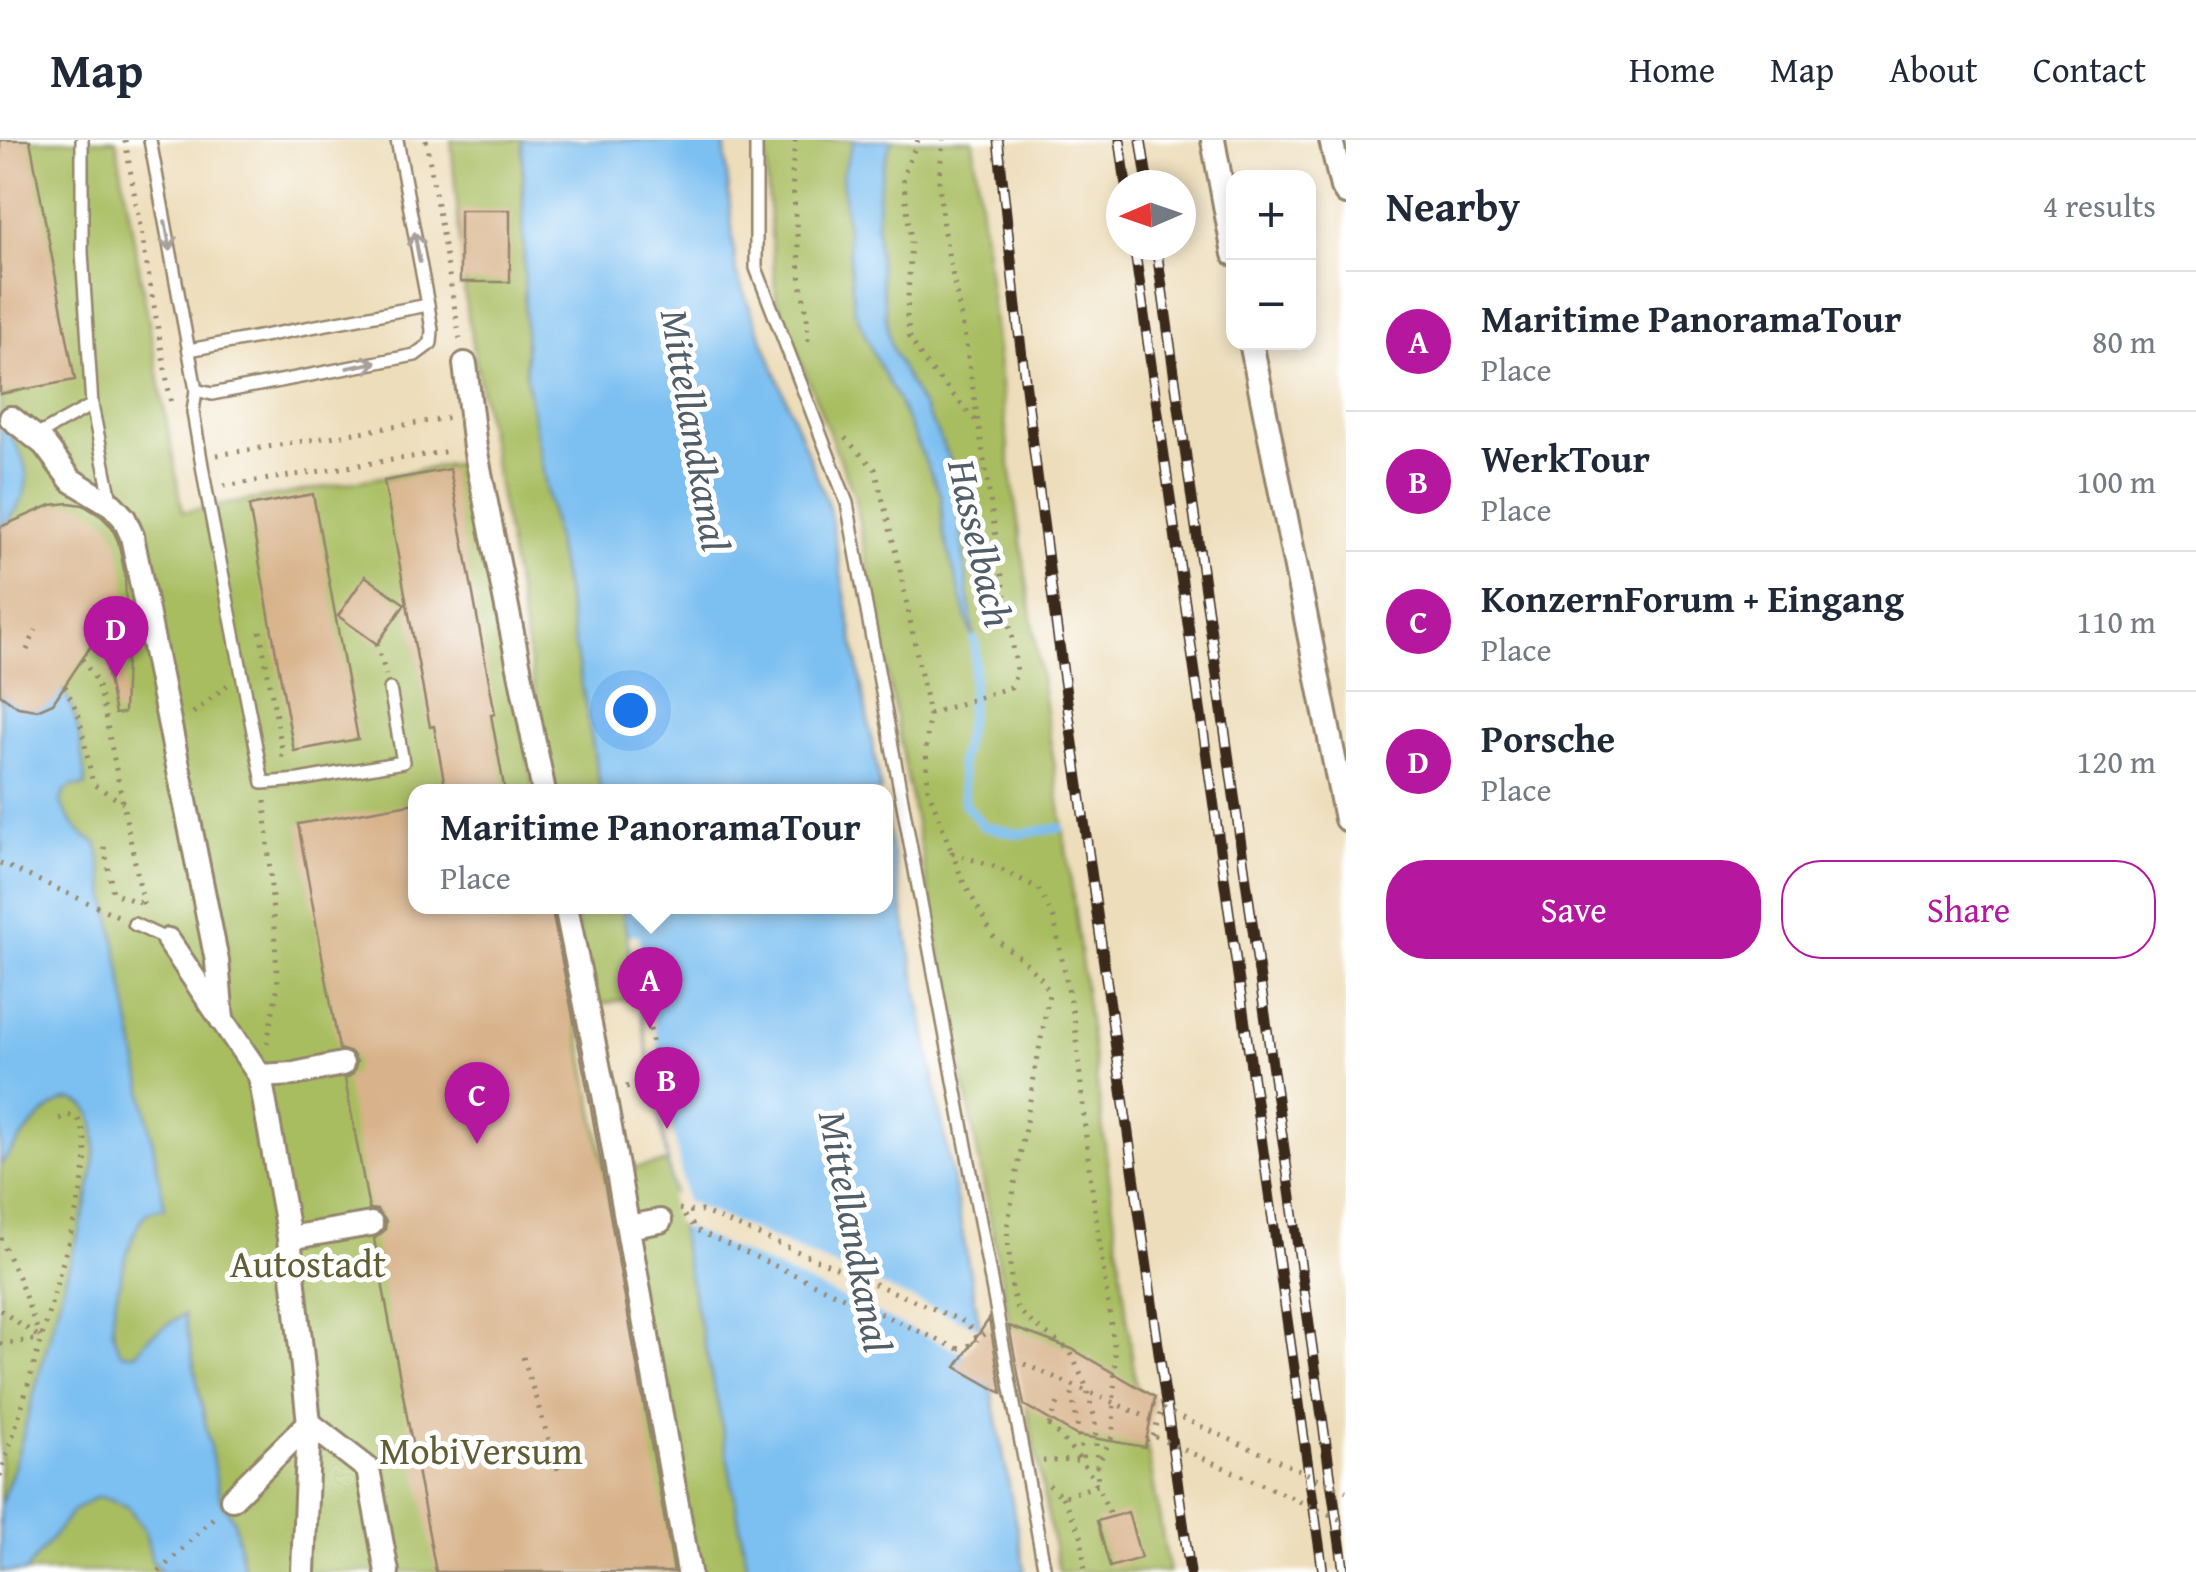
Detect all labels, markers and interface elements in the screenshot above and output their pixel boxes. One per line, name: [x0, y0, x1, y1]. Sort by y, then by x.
text: Map: [50, 34, 143, 105]
text: Home: [1629, 44, 1715, 95]
text: Map: [1770, 44, 1834, 95]
text: About: [1889, 44, 1978, 95]
text: Contact: [2033, 44, 2146, 95]
north arrow: [1106, 170, 1196, 260]
map controls: [1226, 170, 1316, 350]
button: +: [1226, 170, 1316, 260]
text: Nearby: [1386, 175, 1520, 236]
text: 4 results: [2043, 182, 2156, 229]
one-way arrow: [159, 219, 178, 252]
one-way arrow: [407, 231, 426, 264]
button: −: [1226, 260, 1316, 350]
text: Maritime PanoramaTour: [1481, 290, 1901, 346]
water label: Mittellandkanal: [646, 304, 746, 556]
text: A: [1408, 318, 1429, 365]
text: 80 m: [2092, 318, 2156, 365]
text: Place: [1481, 346, 1552, 393]
one-way arrow: [345, 355, 377, 374]
text: WerkTour: [1481, 430, 1650, 486]
water label: Hasselbach: [933, 452, 1029, 633]
text: B: [1409, 458, 1428, 505]
text: 100 m: [2077, 458, 2156, 505]
text: Place: [1481, 486, 1552, 533]
text: KonzernForum + Eingang: [1481, 570, 1904, 626]
pin: D: [84, 596, 148, 678]
text: C: [1409, 598, 1428, 645]
text: 110 m: [2077, 598, 2156, 645]
text: Place: [1481, 626, 1552, 673]
your location: [605, 685, 656, 736]
text: Porsche: [1481, 710, 1615, 766]
text: D: [1408, 738, 1429, 785]
text: 120 m: [2077, 738, 2156, 785]
text: Place: [1481, 766, 1552, 813]
popup: [408, 784, 893, 914]
text: Maritime PanoramaTour: [440, 798, 861, 854]
text: Place: [440, 854, 511, 901]
button: Save: [1386, 860, 1761, 959]
button: Share: [1781, 860, 2156, 959]
pin: A: [618, 946, 682, 1029]
pin: B: [634, 1046, 700, 1129]
pin: C: [444, 1062, 510, 1144]
water label: Mittellandkanal: [804, 1105, 908, 1357]
park label: Autostadt: [230, 1235, 386, 1291]
park label: MobiVersum: [379, 1422, 583, 1478]

